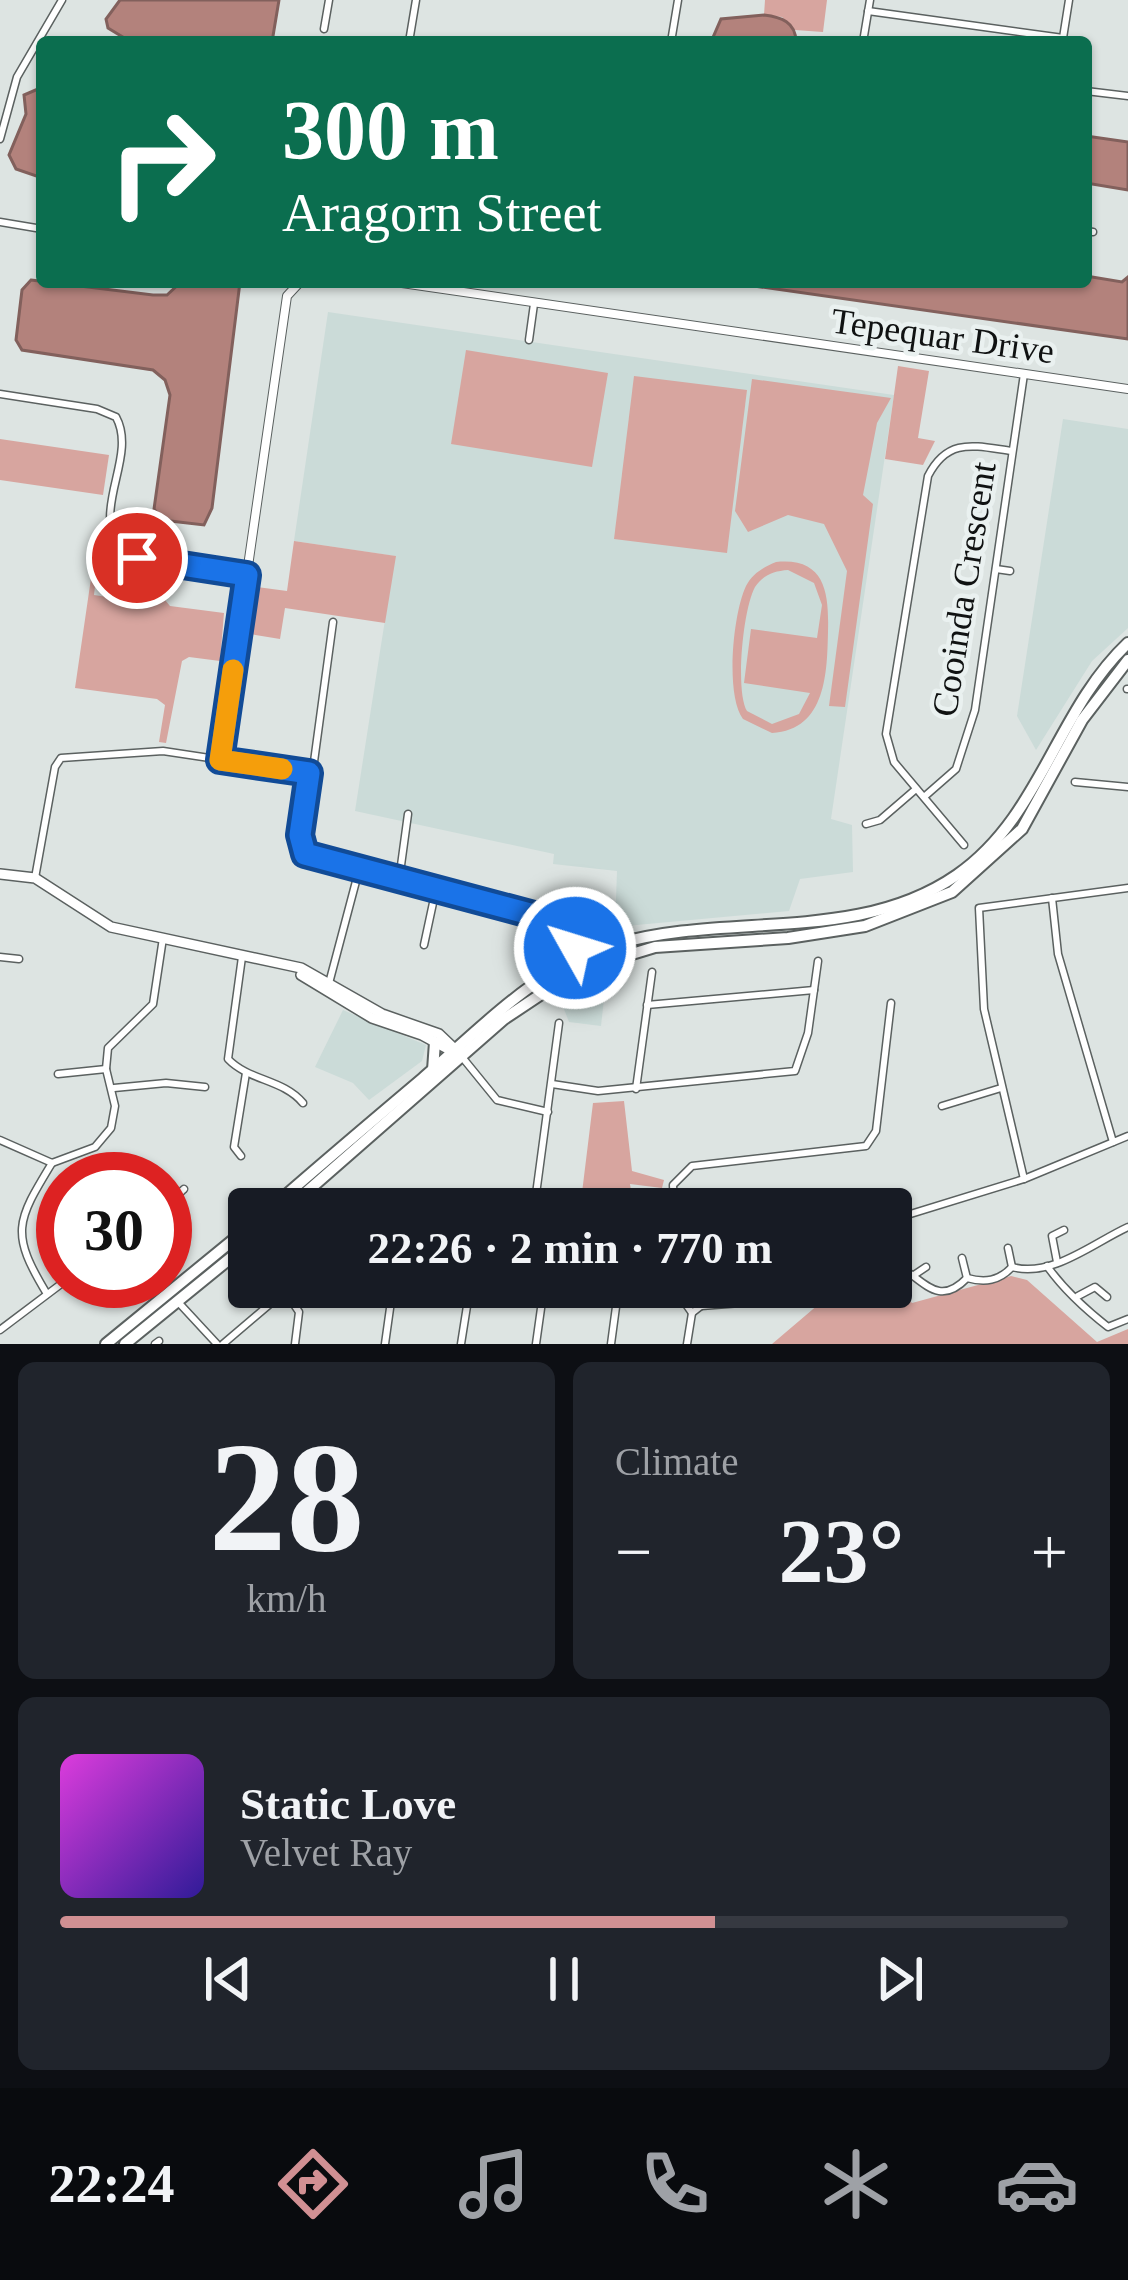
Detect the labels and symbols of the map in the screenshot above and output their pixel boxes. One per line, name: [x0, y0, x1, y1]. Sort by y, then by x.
street label: Tepequar Drive: [829, 301, 1057, 371]
street label: Cooinda Crescent: [924, 459, 1004, 719]
pin: [86, 507, 188, 609]
position arrow: [512, 885, 638, 1011]
speed limit sign: 30: [36, 1152, 192, 1308]

